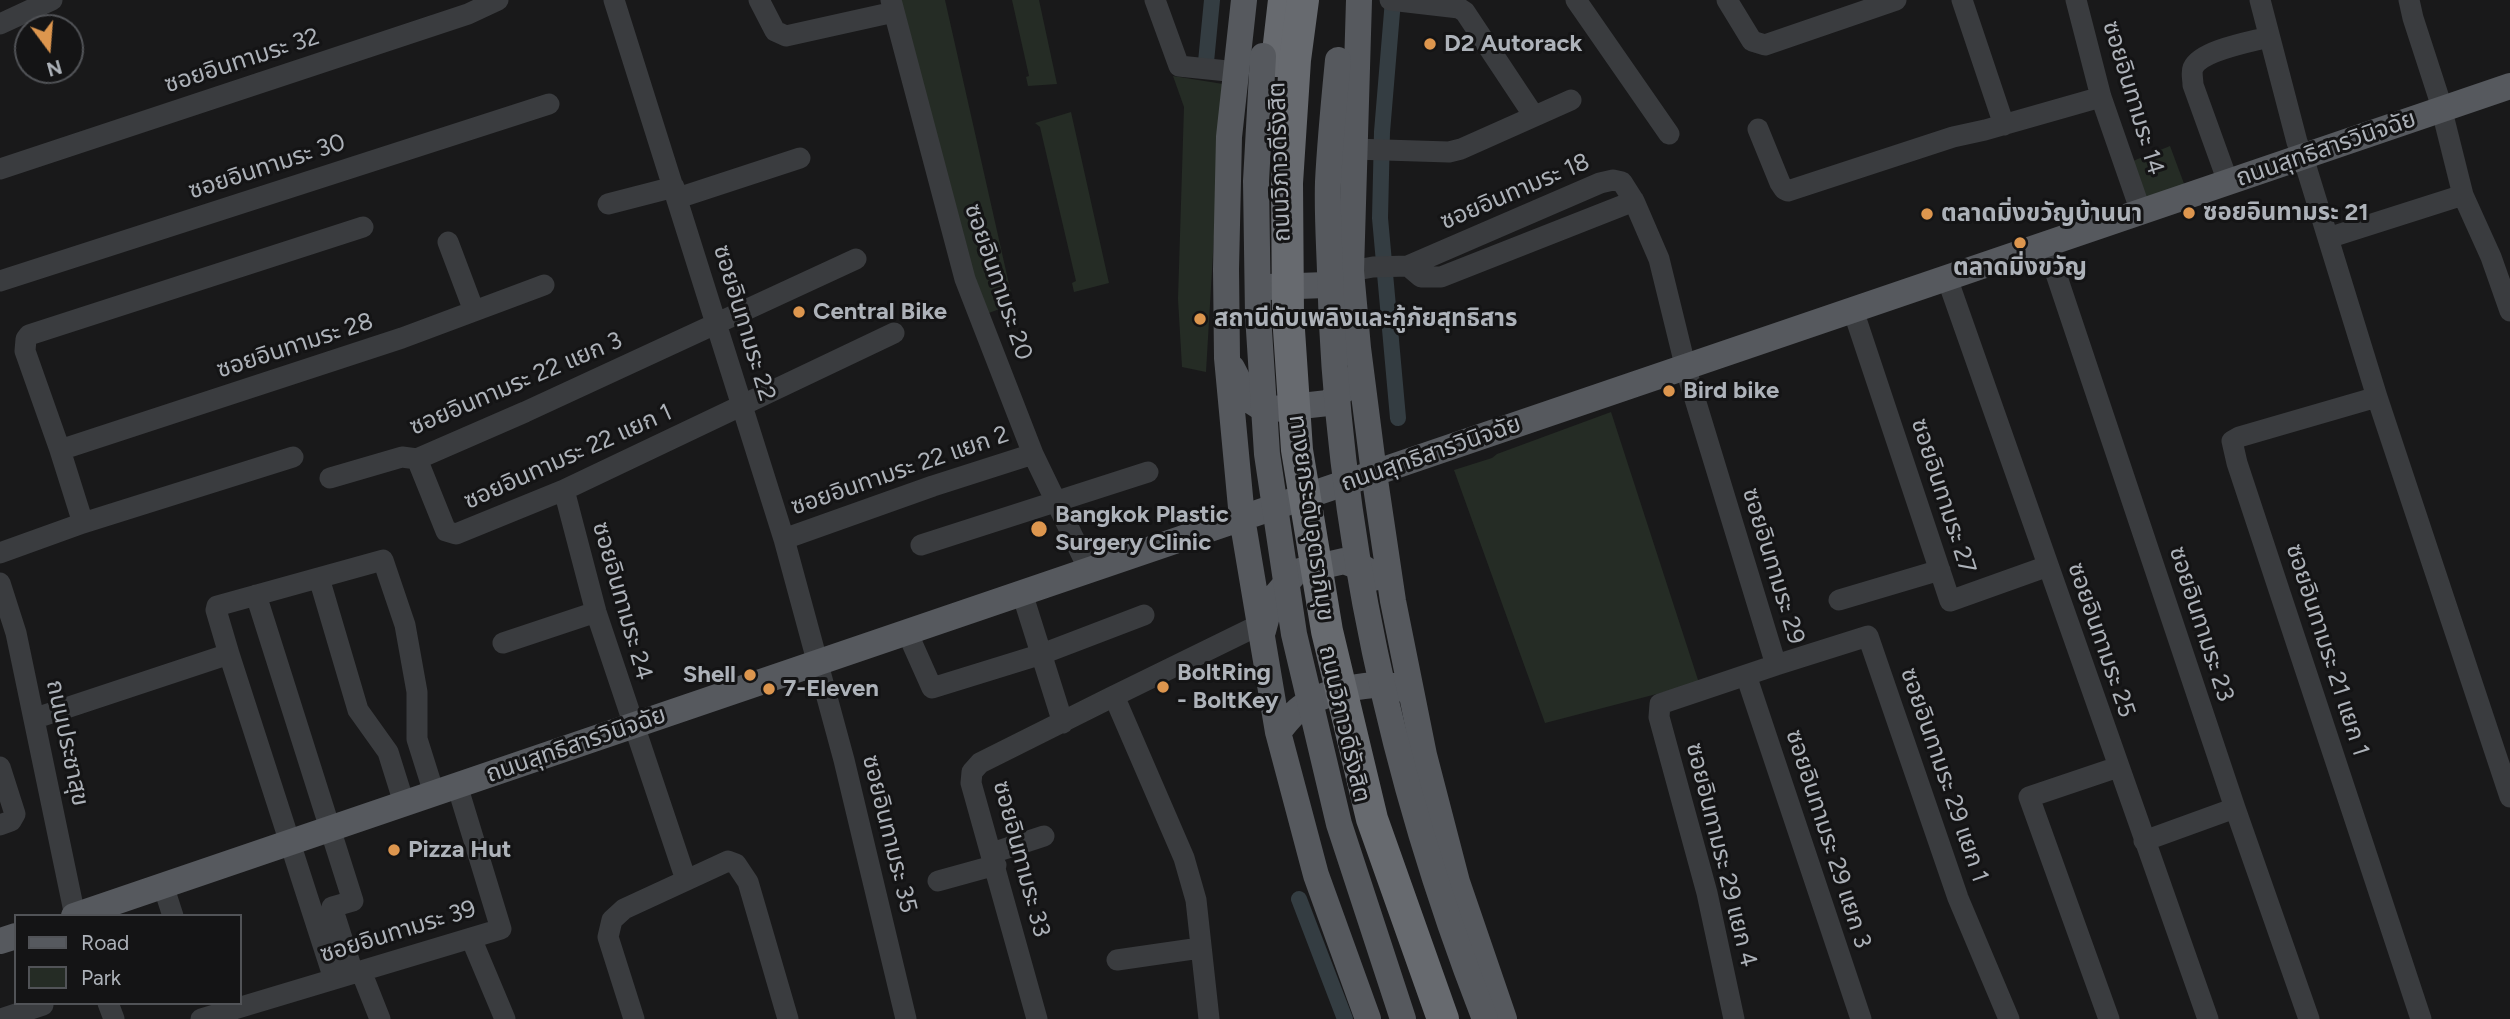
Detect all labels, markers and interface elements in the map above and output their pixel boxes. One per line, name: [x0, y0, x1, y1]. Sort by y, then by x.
north arrow: [14, 14, 84, 84]
street label: ซอยอินทามระ 14: [2096, 18, 2170, 178]
street label: ซอยอินทามระ 32: [161, 22, 323, 100]
place label: D2 Autorack: [1444, 30, 1582, 58]
marker: D2 Autorack: [1422, 36, 1438, 52]
text: N: [44, 55, 65, 81]
street label: ถนนวิภาวดีรังสิต: [1263, 82, 1297, 242]
street label: ถนนสุทธิสารวินิจฉัย: [2232, 105, 2420, 193]
street label: ซอยอินทามระ 30: [185, 128, 349, 206]
street label: ซอยอินทามระ 18: [1436, 148, 1594, 236]
place label: ซอยอินทามระ 21: [2203, 199, 2369, 227]
street label: ซอยอินทามระ 20: [958, 200, 1038, 364]
place label: ตลาดมิ่งขวัญบ้านนา: [1941, 200, 2142, 228]
marker: ซอยอินทามระ 21: [2181, 205, 2197, 221]
marker: ตลาดมิ่งขวัญบ้านนา: [1919, 206, 1935, 222]
marker: ตลาดมิ่งขวัญ: [2012, 235, 2028, 251]
street label: ซอยอินทามระ 22: [707, 242, 781, 404]
place label: ตลาดมิ่งขวัญ: [1953, 254, 2087, 282]
place label: Central Bike: [813, 298, 947, 326]
marker: Central Bike: [791, 304, 807, 320]
place label: สถานีดับเพลิงและกู้ภัยสุทธิสาร: [1214, 305, 1517, 333]
street label: ซอยอินทามระ 28: [213, 307, 377, 385]
marker: สถานีดับเพลิงและกู้ภัยสุทธิสาร: [1192, 311, 1208, 327]
street label: ซอยอินทามระ 22 แยก 3: [405, 326, 627, 442]
place label: Bird bike: [1683, 377, 1779, 405]
marker: Bird bike: [1661, 383, 1677, 399]
street label: ซอยอินทามระ 22 แยก 1: [459, 398, 677, 516]
street label: ถนนสุทธิสารวินิจฉัย: [1337, 410, 1525, 498]
street label: ทางยกระดับอุตราภิมุข: [1282, 413, 1340, 623]
street label: ซอยอินทามระ 27: [1904, 415, 1982, 577]
street label: ซอยอินทามระ 22 แยก 2: [787, 420, 1013, 522]
street label: ซอยอินทามระ 29: [1736, 484, 1810, 648]
place label: Bangkok Plastic Surgery Clinic: [1055, 501, 1229, 557]
street label: ซอยอินทามระ 24: [586, 519, 658, 683]
marker: Bangkok Plastic Surgery Clinic: [1029, 519, 1049, 539]
street label: ซอยอินทามระ 21 แยก 1: [2279, 540, 2375, 760]
street label: ซอยอินทามระ 23: [2162, 543, 2240, 705]
street label: ซอยอินทามระ 25: [2061, 559, 2141, 721]
street label: ถนนวิภาวดีรังสิต: [1312, 643, 1376, 805]
place label: BoltRing - BoltKey: [1177, 659, 1279, 715]
place label: Shell: [683, 661, 736, 689]
street label: ซอยอินทามระ 29 แยก 1: [1894, 664, 1994, 886]
marker: Shell: [742, 667, 758, 683]
place label: 7-Eleven: [783, 675, 879, 703]
street label: ถนนประชาสุข: [40, 677, 94, 809]
marker: BoltRing - BoltKey: [1155, 679, 1171, 695]
marker: 7-Eleven: [761, 681, 777, 697]
street label: ถนนสุทธิสารวินิจฉัย: [482, 701, 670, 789]
street label: ซอยอินทามระ 29 แยก 3: [1779, 726, 1877, 952]
street label: ซอยอินทามระ 29 แยก 4: [1679, 740, 1763, 970]
street label: ซอยอินทามระ 35: [855, 752, 923, 916]
street label: ซอยอินทามระ 33: [986, 778, 1056, 940]
place label: Pizza Hut: [408, 836, 511, 864]
marker: Pizza Hut: [386, 842, 402, 858]
street label: ซอยอินทามระ 39: [317, 895, 479, 969]
legend: [14, 914, 242, 1005]
text: Road: [81, 930, 129, 955]
text: Park: [81, 965, 121, 990]

